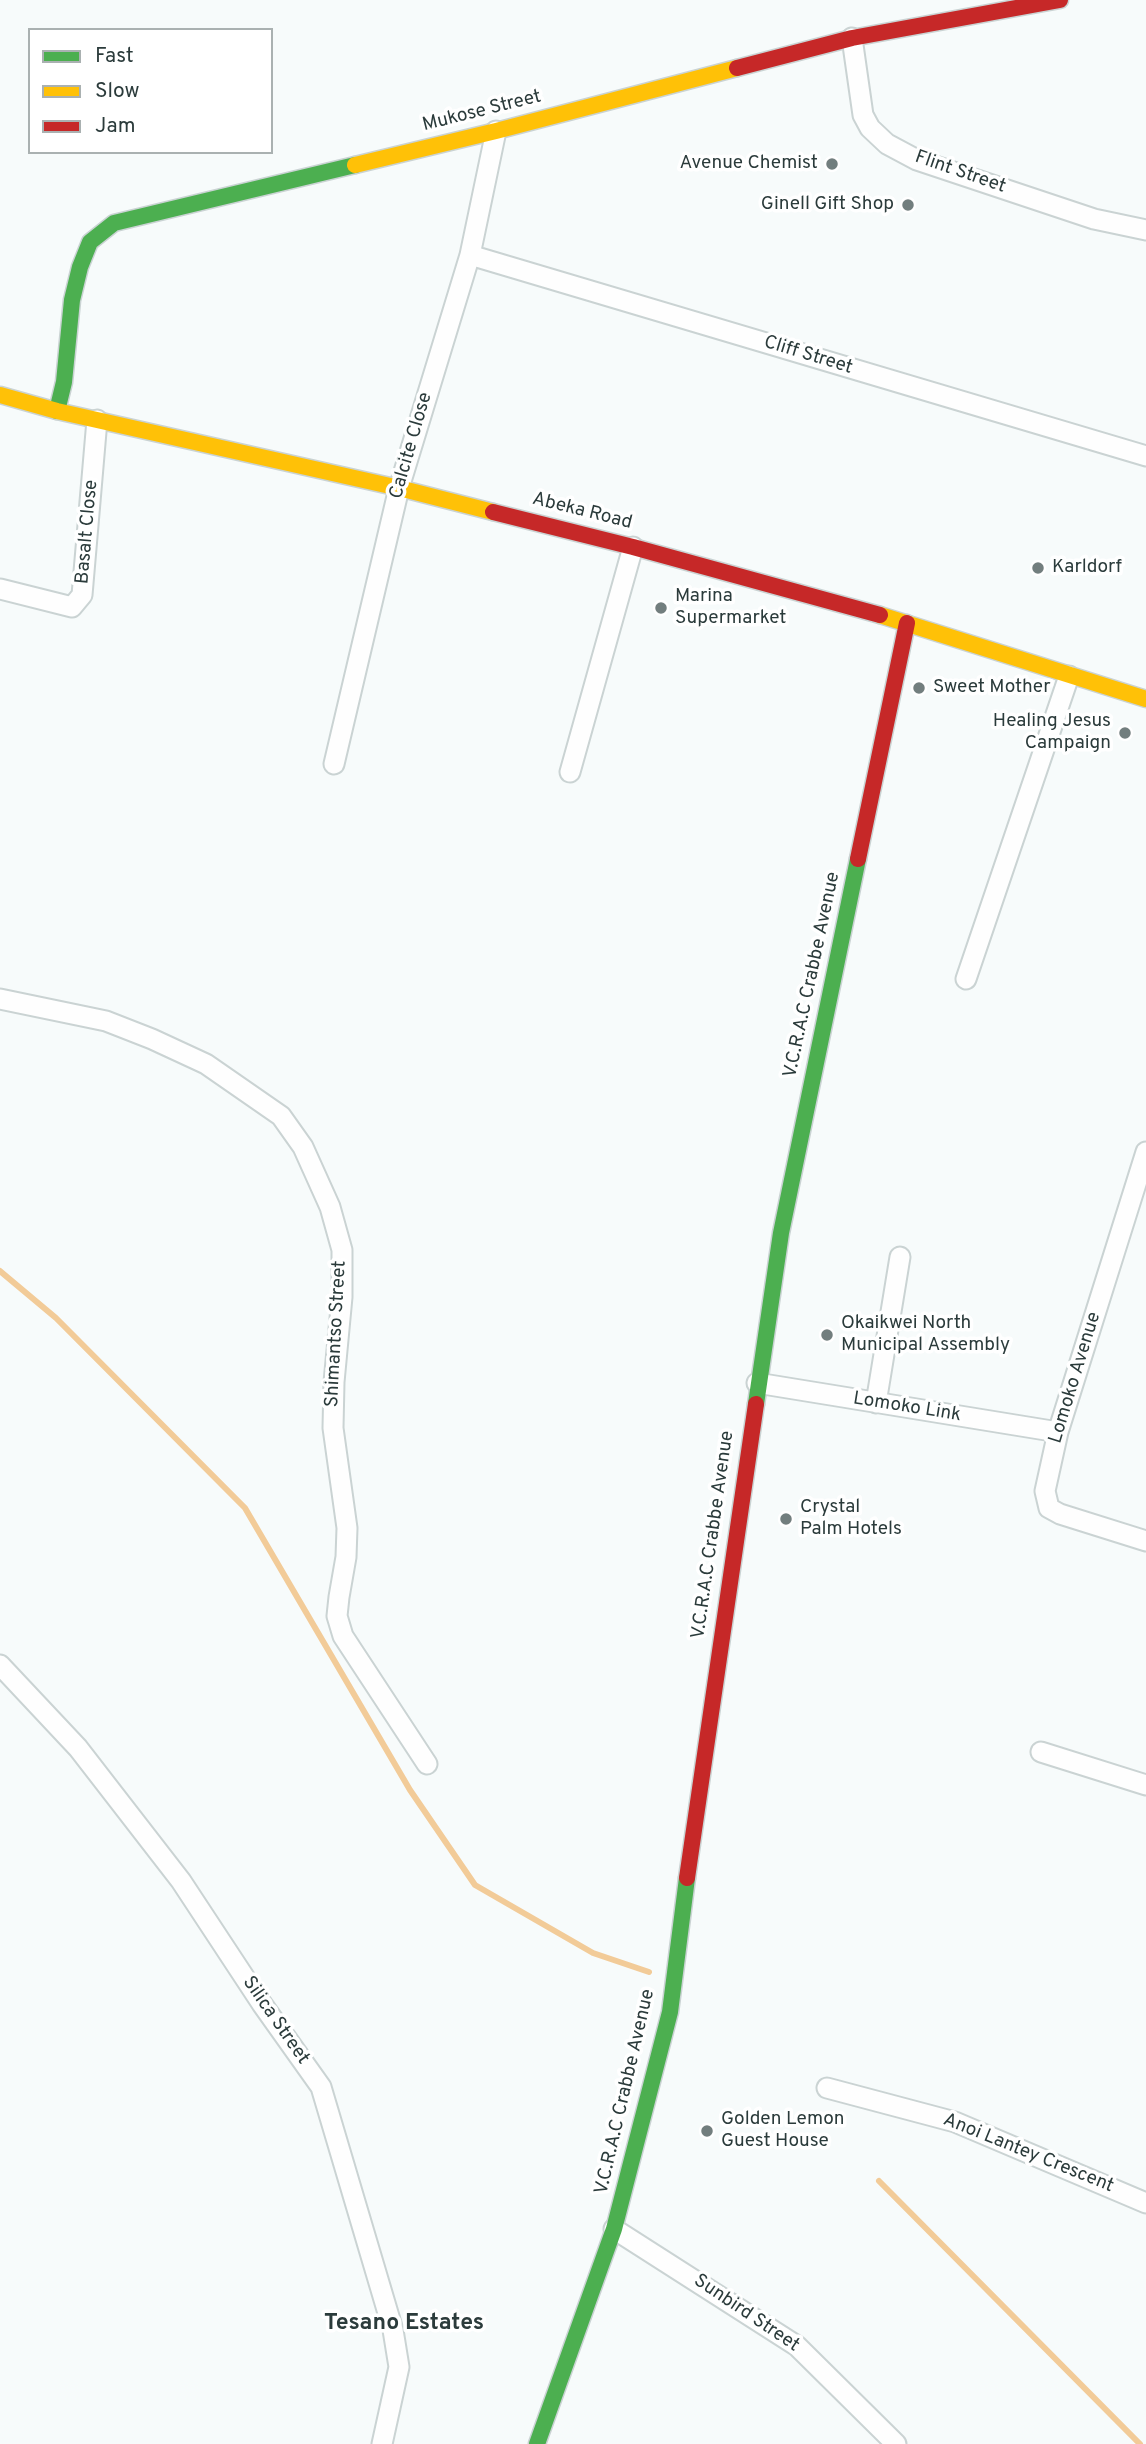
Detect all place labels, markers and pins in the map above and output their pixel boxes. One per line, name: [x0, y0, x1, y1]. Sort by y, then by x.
place label: Avenue Chemist: [680, 153, 818, 175]
marker: Avenue Chemist: [824, 156, 840, 172]
place label: Ginell Gift Shop: [761, 194, 894, 216]
marker: Ginell Gift Shop: [900, 197, 916, 213]
place label: Karldorf: [1052, 557, 1122, 579]
marker: Karldorf: [1030, 560, 1046, 576]
place label: Marina Supermarket: [675, 586, 786, 630]
marker: Marina Supermarket: [653, 600, 669, 616]
place label: Sweet Mother: [933, 677, 1051, 699]
marker: Sweet Mother: [911, 680, 927, 696]
place label: Healing Jesus Campaign: [993, 711, 1111, 755]
marker: Healing Jesus Campaign: [1117, 725, 1133, 741]
place label: Okaikwei North Municipal Assembly: [841, 1313, 1010, 1357]
marker: Okaikwei North Municipal Assembly: [819, 1327, 835, 1343]
place label: Crystal Palm Hotels: [800, 1497, 902, 1541]
marker: Crystal Palm Hotels: [778, 1511, 794, 1527]
place label: Golden Lemon Guest House: [721, 2109, 845, 2153]
marker: Golden Lemon Guest House: [699, 2123, 715, 2139]

